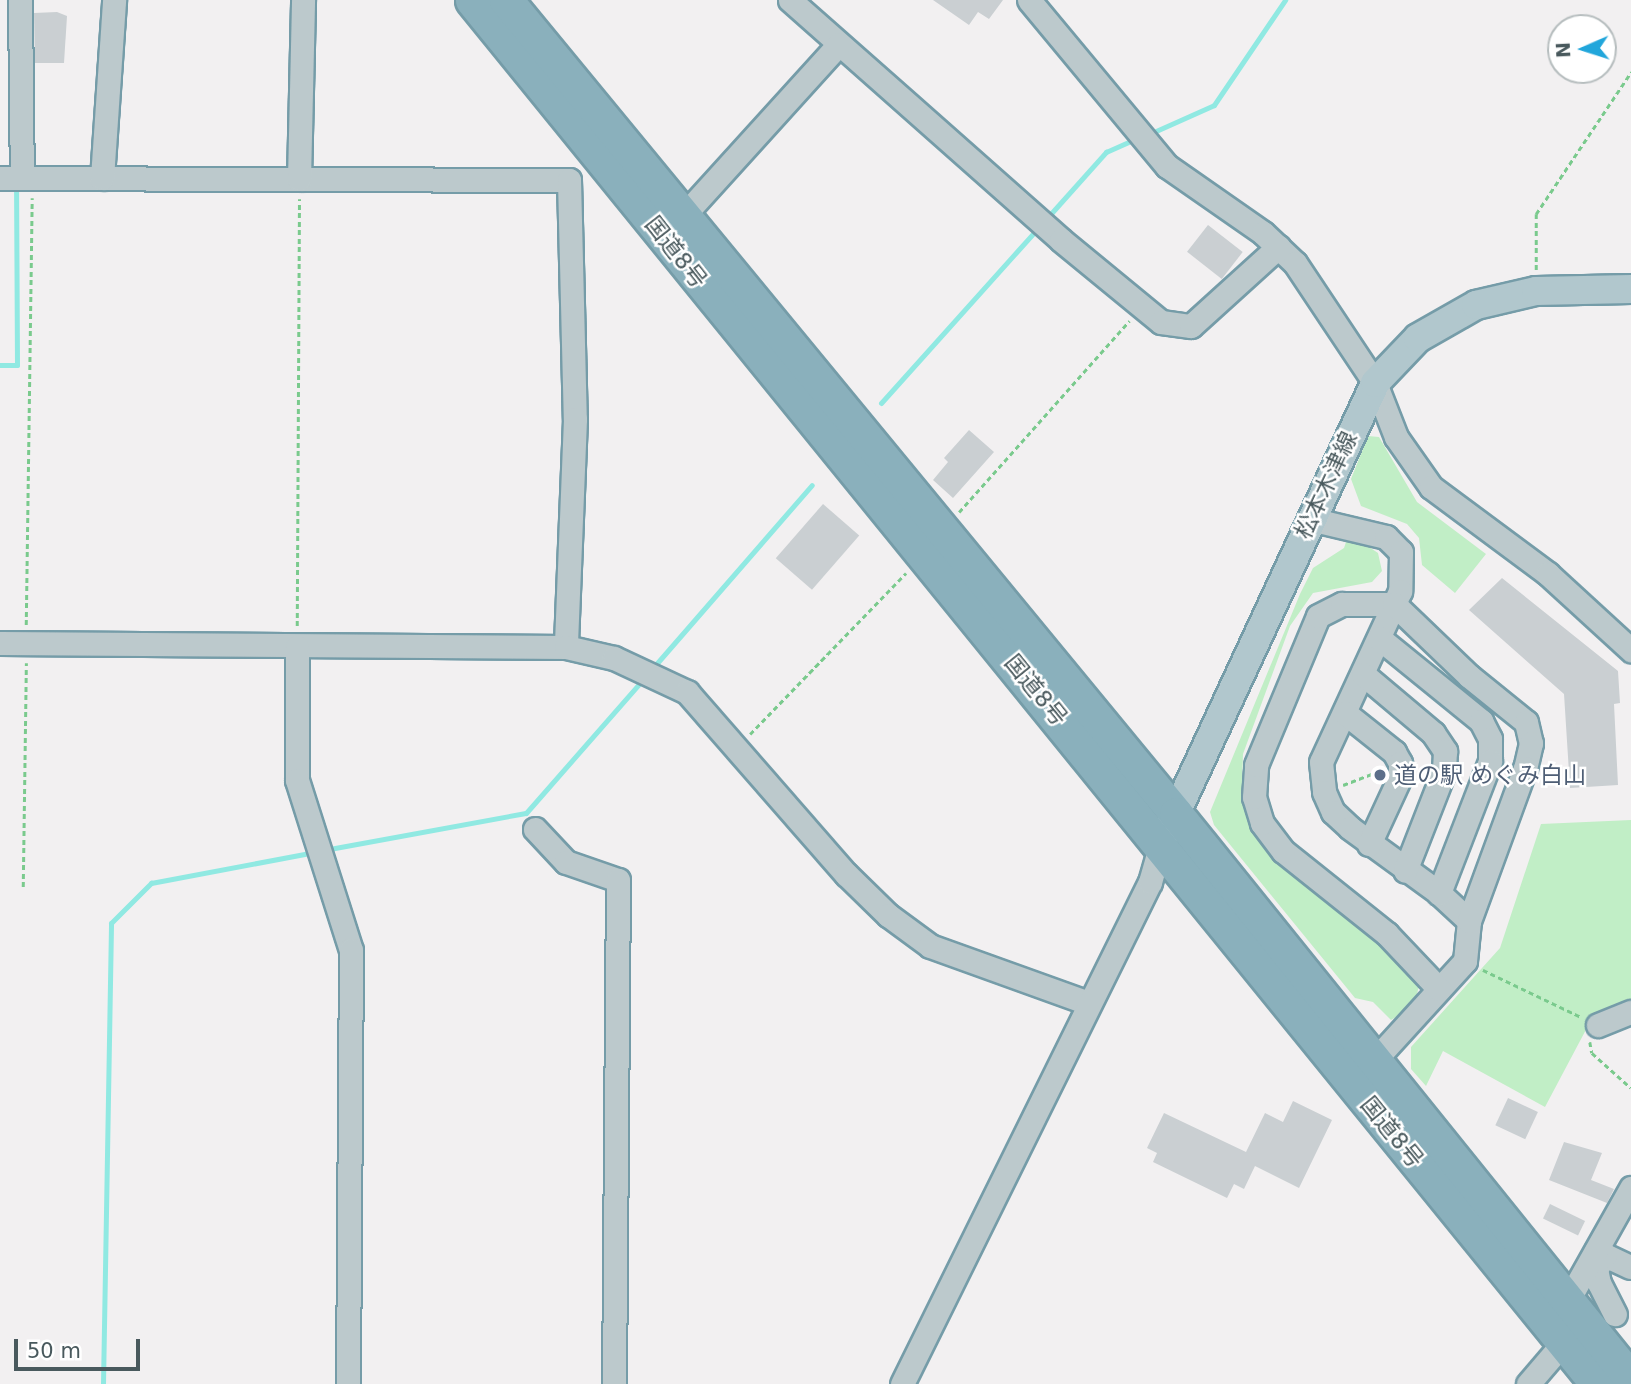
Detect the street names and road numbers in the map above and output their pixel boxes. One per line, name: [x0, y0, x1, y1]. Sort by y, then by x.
street label: 国道8号: [639, 211, 713, 293]
street label: 松本木津線: [1289, 427, 1363, 543]
street label: 国道8号: [999, 649, 1073, 731]
street label: 国道8号: [1355, 1091, 1429, 1173]

